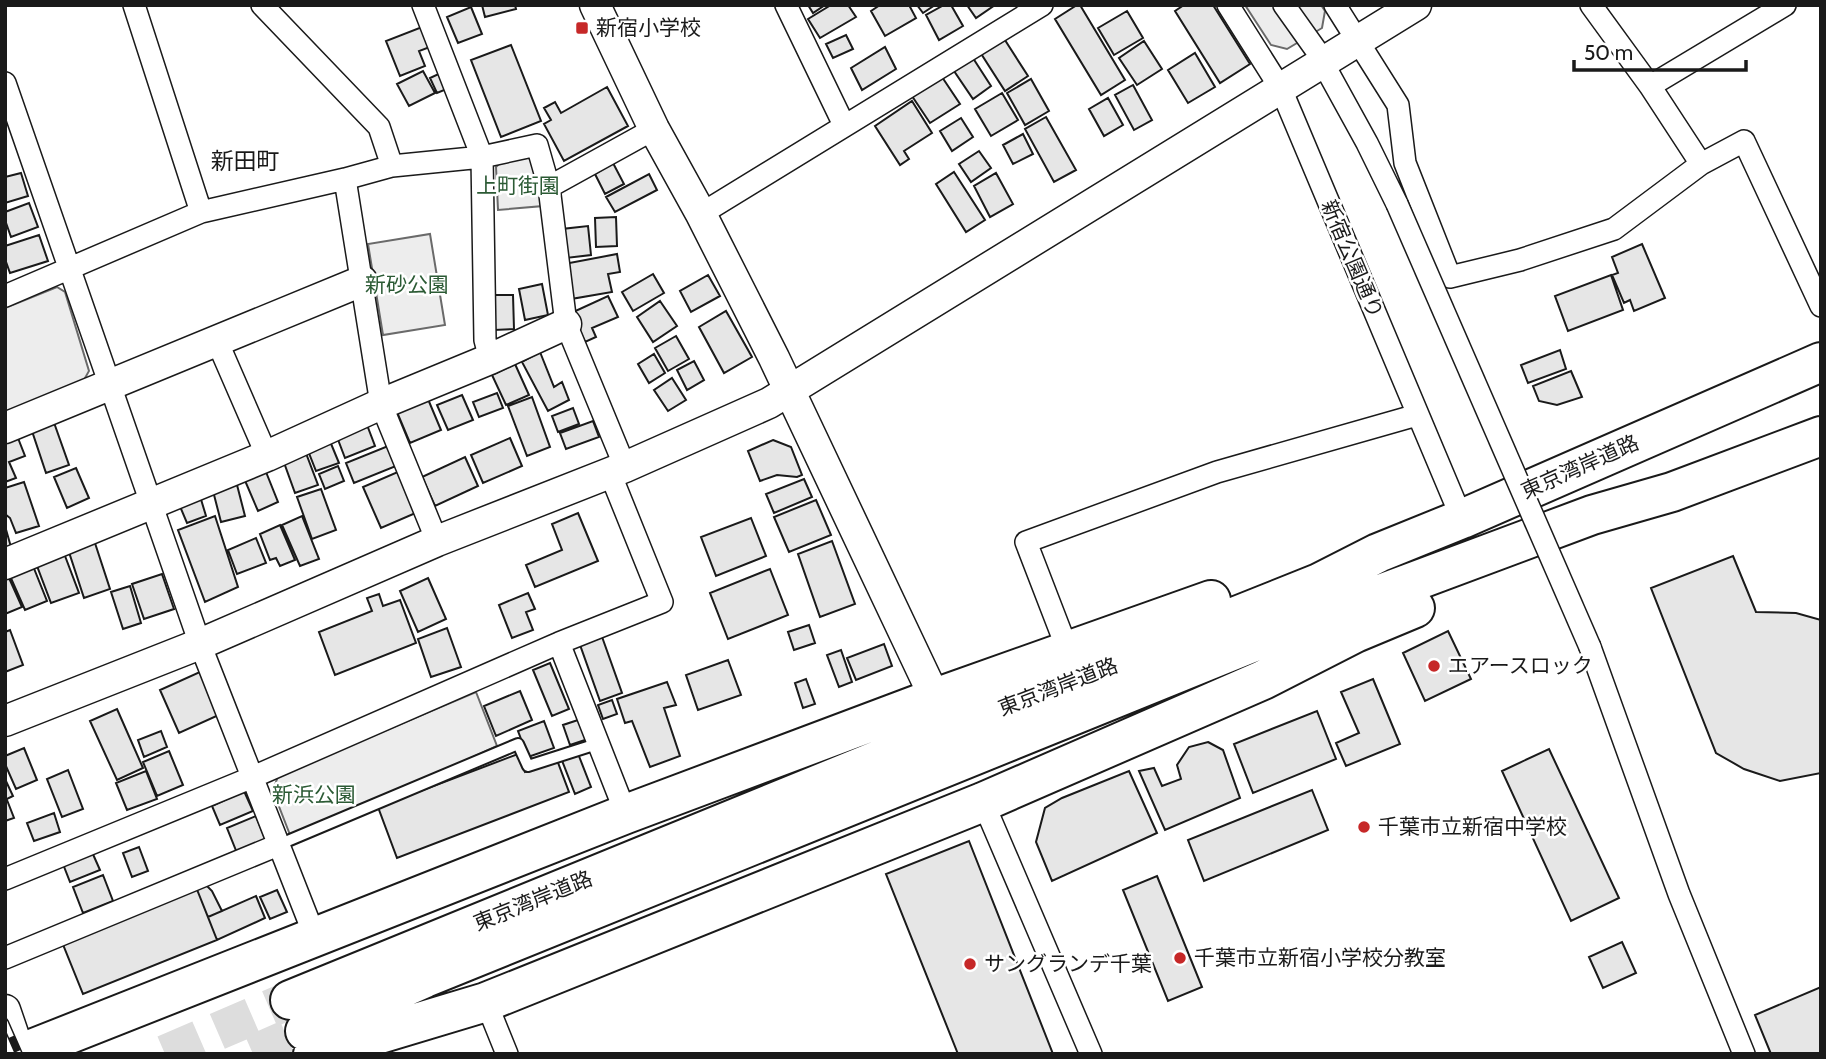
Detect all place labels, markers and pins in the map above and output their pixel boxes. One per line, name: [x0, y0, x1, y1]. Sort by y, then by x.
place label: 新宿小学校: [596, 15, 701, 40]
marker: 新宿小学校: [574, 20, 590, 36]
place label: エアースロック: [1448, 653, 1593, 678]
marker: エアースロック: [1426, 658, 1442, 674]
place label: 千葉市立新宿中学校: [1378, 814, 1567, 839]
marker: 千葉市立新宿中学校: [1356, 819, 1372, 835]
place label: 千葉市立新宿小学校分教室: [1194, 945, 1446, 970]
marker: 千葉市立新宿小学校分教室: [1172, 950, 1188, 966]
place label: サングランデ千葉: [984, 951, 1152, 976]
marker: サングランデ千葉: [962, 956, 978, 972]

